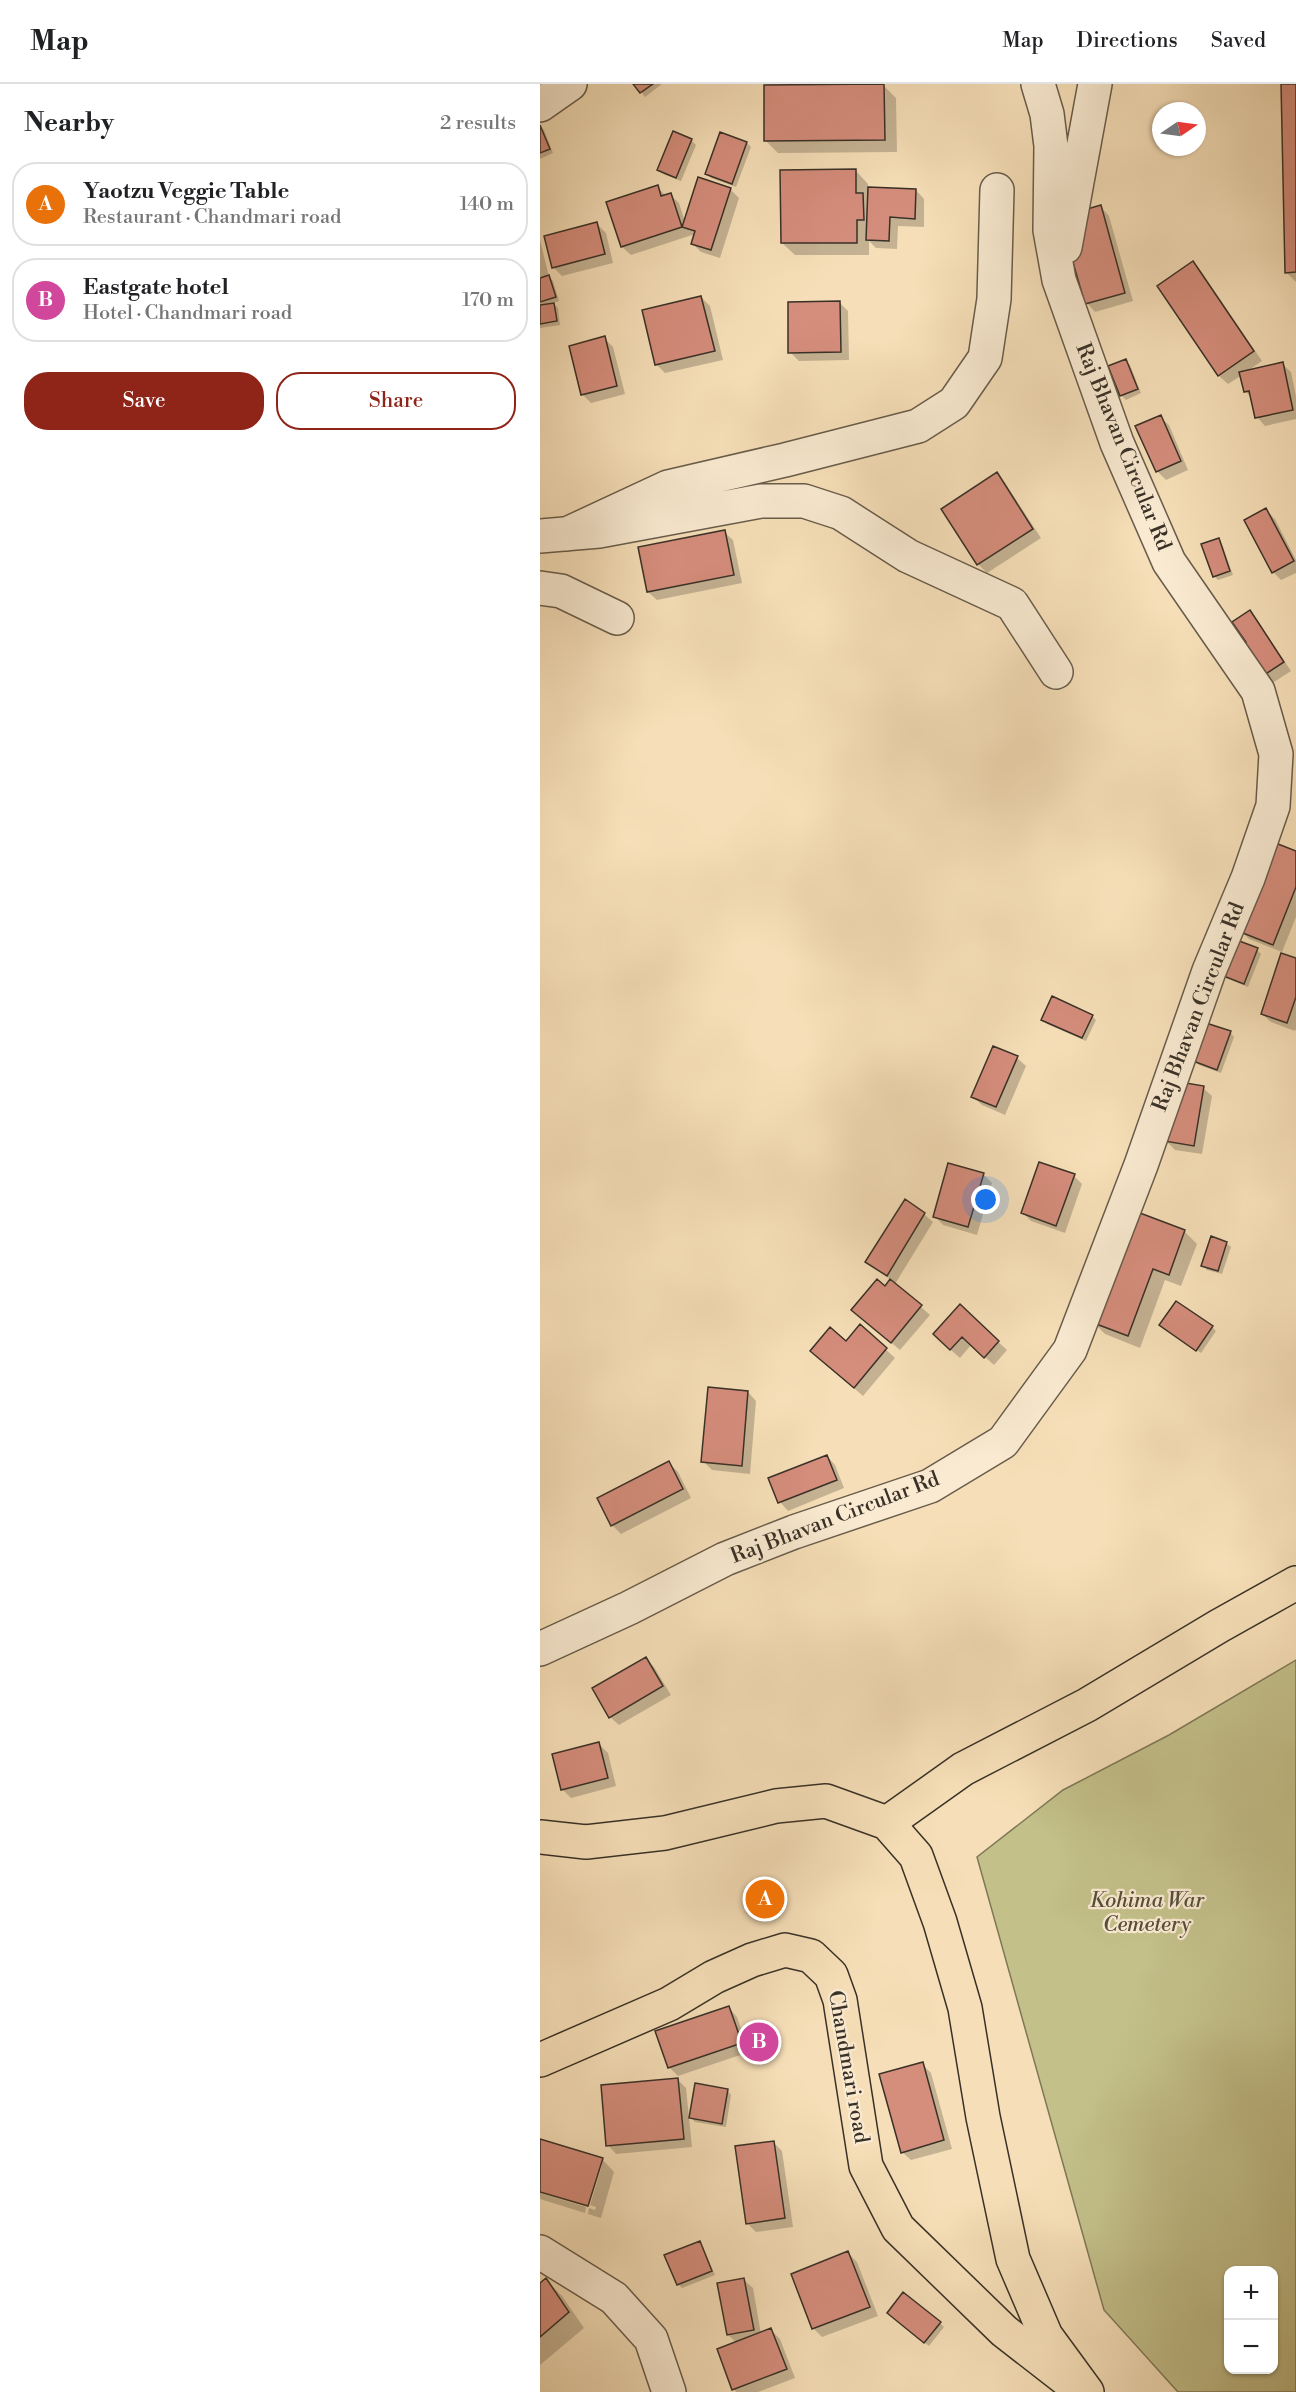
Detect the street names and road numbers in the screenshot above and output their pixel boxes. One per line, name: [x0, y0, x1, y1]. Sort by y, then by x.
street label: Raj Bhavan Circular Rd: [1069, 339, 1177, 555]
street label: Raj Bhavan Circular Rd: [1147, 899, 1251, 1115]
street label: Raj Bhavan Circular Rd: [727, 1466, 943, 1570]
street label: Chandmari road: [822, 1988, 874, 2146]

